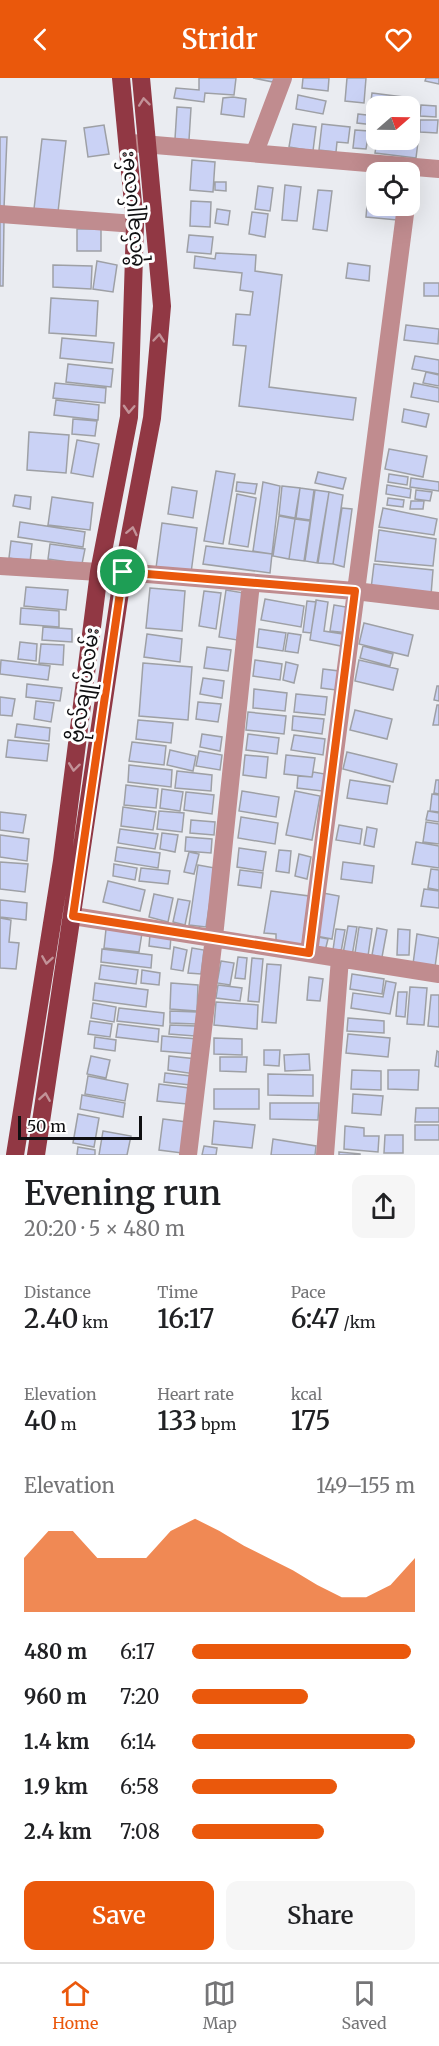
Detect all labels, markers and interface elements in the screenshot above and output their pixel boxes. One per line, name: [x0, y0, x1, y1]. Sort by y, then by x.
text: Stridr: [181, 22, 258, 56]
icon: back: [24, 23, 57, 56]
icon: heart: [382, 23, 415, 56]
north arrow: [366, 96, 420, 150]
map controls: [366, 96, 420, 216]
one-way arrow: [138, 97, 150, 107]
street label: ဗိုလ်ချုပ်လမ်း: [112, 150, 153, 268]
button: locate: [366, 162, 420, 216]
one-way arrow: [152, 334, 165, 343]
one-way arrow: [123, 404, 135, 413]
one-way arrow: [124, 526, 137, 536]
pin: [97, 546, 148, 597]
icon: arrive: [106, 555, 139, 588]
street label: ဗိုလ်ချုပ်လမ်း: [62, 625, 109, 745]
one-way arrow: [68, 763, 81, 772]
one-way arrow: [41, 956, 53, 965]
one-way arrow: [38, 1093, 50, 1102]
scale bar: [18, 1113, 142, 1140]
text: 50 m: [27, 1116, 66, 1136]
text: Evening run: [24, 1173, 221, 1214]
button: share: [352, 1175, 415, 1238]
text: 20:20 · 5 × 480 m: [24, 1216, 185, 1241]
text: Distance: [24, 1282, 91, 1302]
text: Time: [157, 1282, 198, 1302]
text: Pace: [291, 1282, 326, 1302]
text: 2.40: [24, 1302, 79, 1335]
text: 16:17: [157, 1302, 214, 1335]
text: 6:47: [291, 1302, 340, 1335]
text: km: [79, 1312, 108, 1332]
text: /km: [340, 1312, 376, 1332]
text: Elevation: [24, 1384, 97, 1404]
text: Heart rate: [157, 1384, 234, 1404]
text: kcal: [291, 1384, 322, 1404]
text: 40: [24, 1404, 57, 1437]
text: 133: [157, 1404, 197, 1437]
text: 175: [291, 1404, 331, 1437]
text: m: [57, 1414, 77, 1434]
text: bpm: [197, 1414, 236, 1434]
text: Elevation: [24, 1473, 115, 1498]
text: 149–155 m: [316, 1473, 415, 1498]
text: 480 m: [24, 1639, 87, 1664]
text: 6:17: [120, 1639, 155, 1664]
text: 960 m: [24, 1684, 87, 1709]
text: 7:20: [120, 1684, 159, 1709]
text: 1.4 km: [24, 1729, 89, 1754]
text: 6:14: [120, 1729, 156, 1754]
text: 1.9 km: [24, 1774, 88, 1799]
text: 6:58: [120, 1774, 159, 1799]
text: 2.4 km: [24, 1819, 92, 1844]
text: 7:08: [120, 1819, 160, 1844]
button: Save: [24, 1881, 214, 1950]
button: Share: [226, 1881, 415, 1950]
tab: Home: [52, 1977, 98, 2033]
tab: Map: [203, 1977, 237, 2033]
tab: Saved: [341, 1977, 387, 2033]

